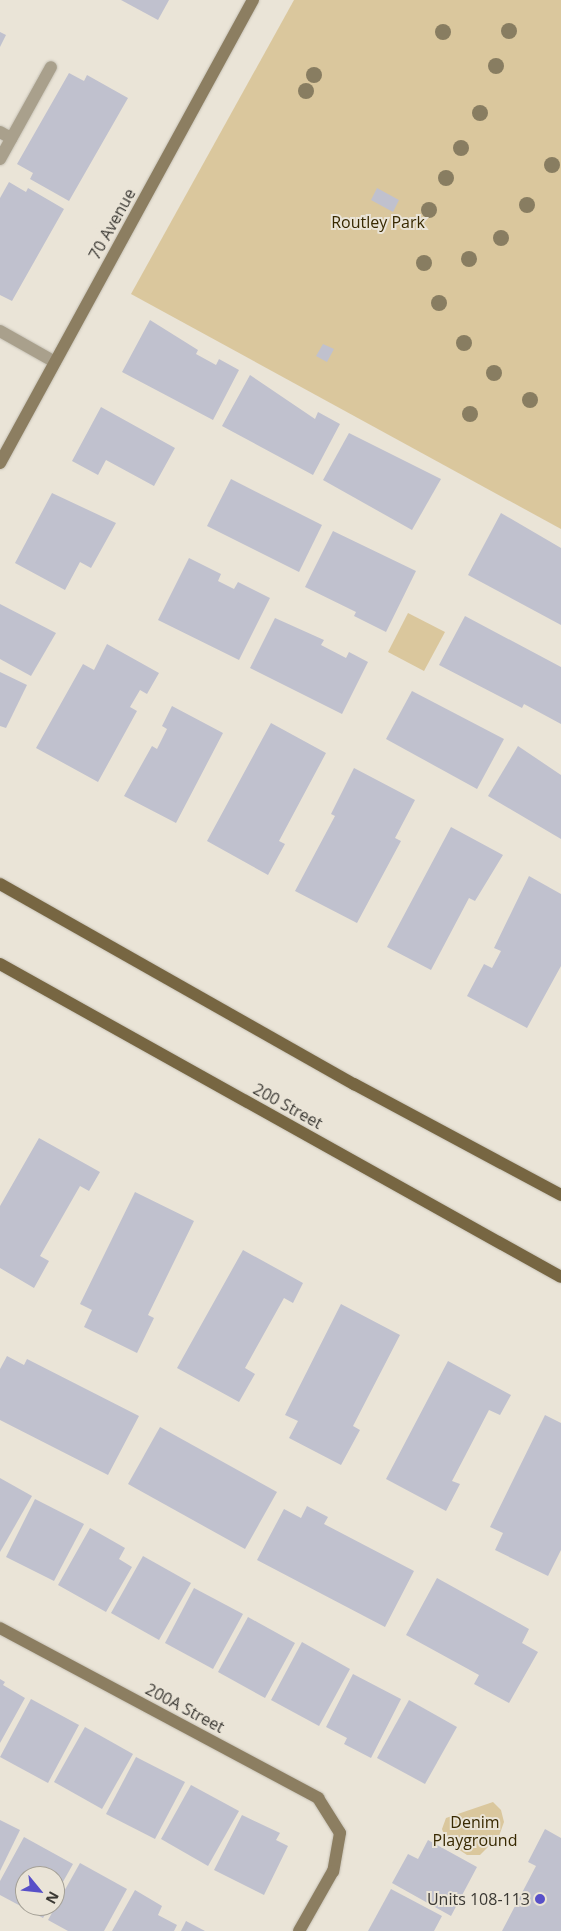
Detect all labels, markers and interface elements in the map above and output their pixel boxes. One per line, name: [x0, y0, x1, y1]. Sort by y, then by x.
street label: 70 Avenue: [85, 185, 139, 263]
park label: Routley Park: [331, 212, 425, 232]
street label: 200 Street: [250, 1079, 326, 1133]
street label: 200A Street: [142, 1679, 228, 1737]
park label: Denim Playground: [433, 1812, 517, 1850]
north arrow: [15, 1866, 65, 1916]
text: N: [42, 1888, 64, 1907]
place label: Units 108-113: [427, 1889, 530, 1909]
marker: Units 108-113: [534, 1893, 546, 1905]

